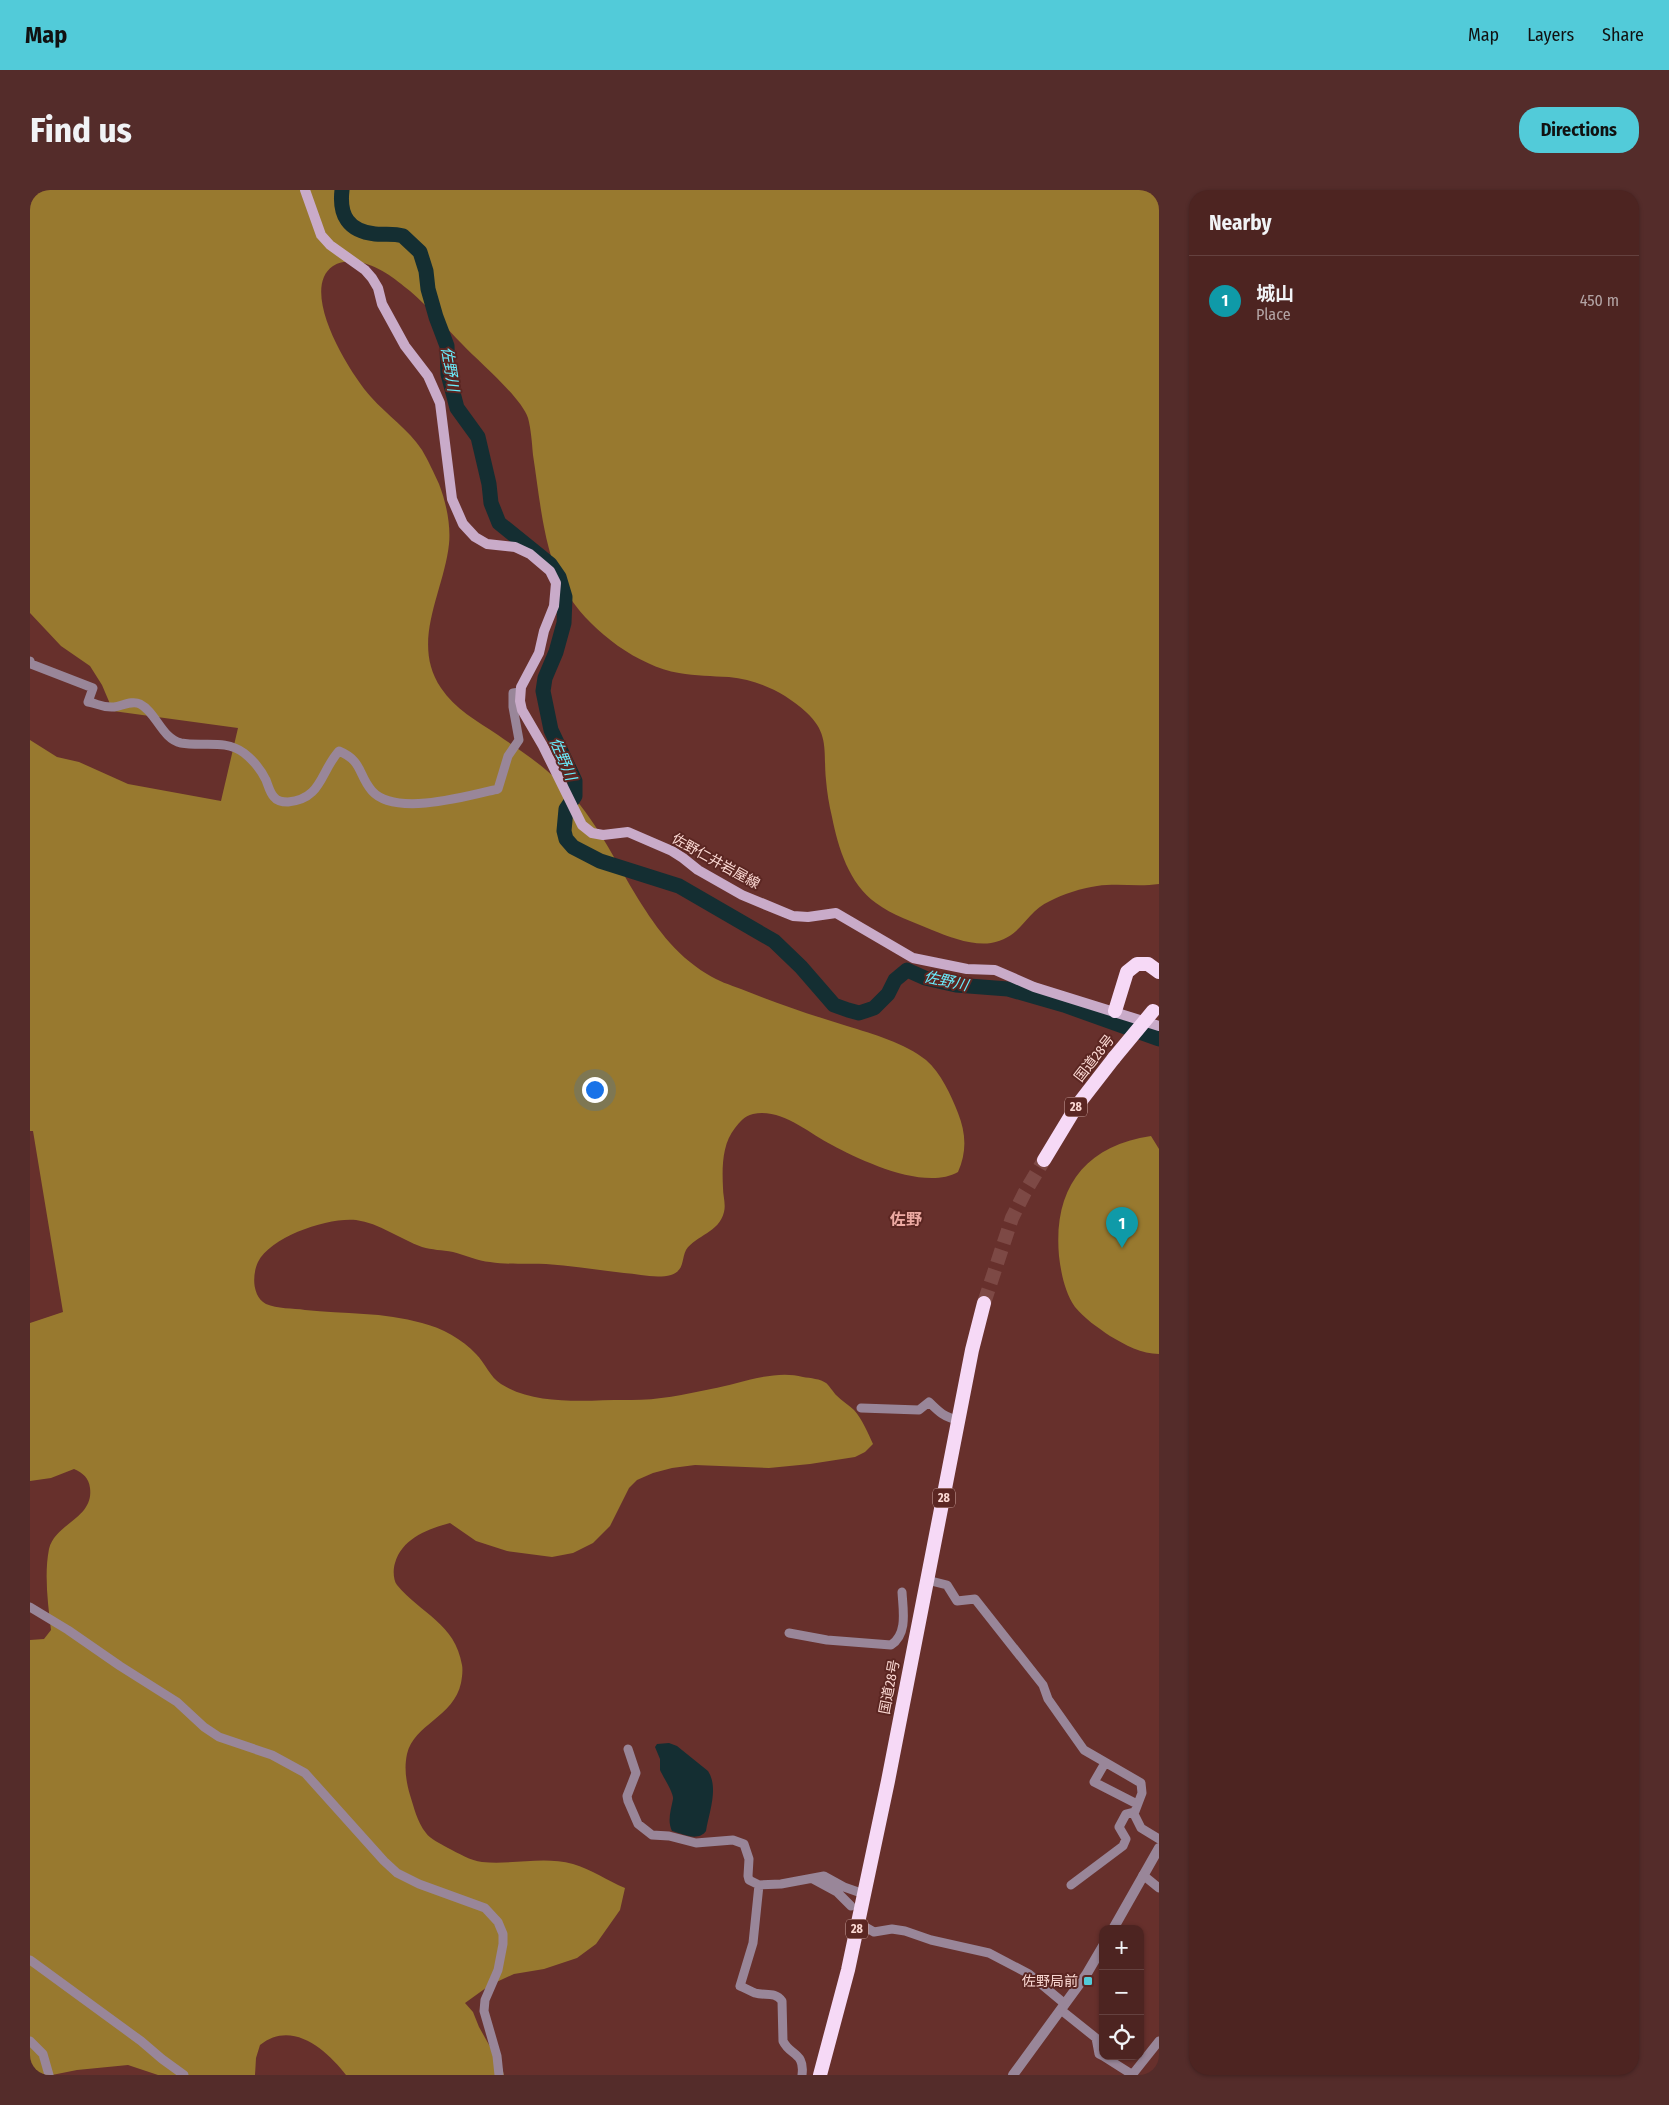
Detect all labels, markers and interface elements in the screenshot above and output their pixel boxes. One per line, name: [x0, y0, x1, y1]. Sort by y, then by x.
text: Map: [25, 21, 67, 49]
text: Map: [1468, 24, 1499, 46]
text: Layers: [1527, 24, 1574, 46]
text: Share: [1602, 24, 1644, 46]
button: Directions: [1519, 107, 1639, 153]
text: Find us: [30, 109, 132, 151]
text: Nearby: [1209, 210, 1271, 236]
text: 城山: [1256, 282, 1294, 305]
text: 1: [1222, 291, 1228, 310]
text: 450 m: [1580, 291, 1619, 310]
text: Place: [1256, 305, 1291, 324]
water label: 佐野川: [438, 345, 463, 395]
water label: 佐野川: [546, 735, 581, 785]
street label: 佐野仁井岩屋線: [669, 830, 763, 893]
water label: 佐野川: [922, 968, 972, 995]
street label: 国道28号: [1071, 1031, 1118, 1085]
your location: [582, 1077, 608, 1103]
road number: 28: [1065, 1098, 1087, 1116]
pin: 1: [1106, 1207, 1138, 1248]
district label: 佐野: [889, 1210, 922, 1229]
road number: 28: [933, 1489, 955, 1508]
street label: 国道28号: [876, 1658, 903, 1716]
road number: 28: [846, 1920, 868, 1938]
map controls: [1099, 1925, 1144, 2060]
button: +: [1099, 1925, 1144, 1970]
button: −: [1099, 1970, 1144, 2015]
place label: 佐野局前: [1022, 1973, 1078, 1990]
marker: 佐野局前: [1082, 1975, 1094, 1987]
button: locate: [1099, 2015, 1144, 2060]

